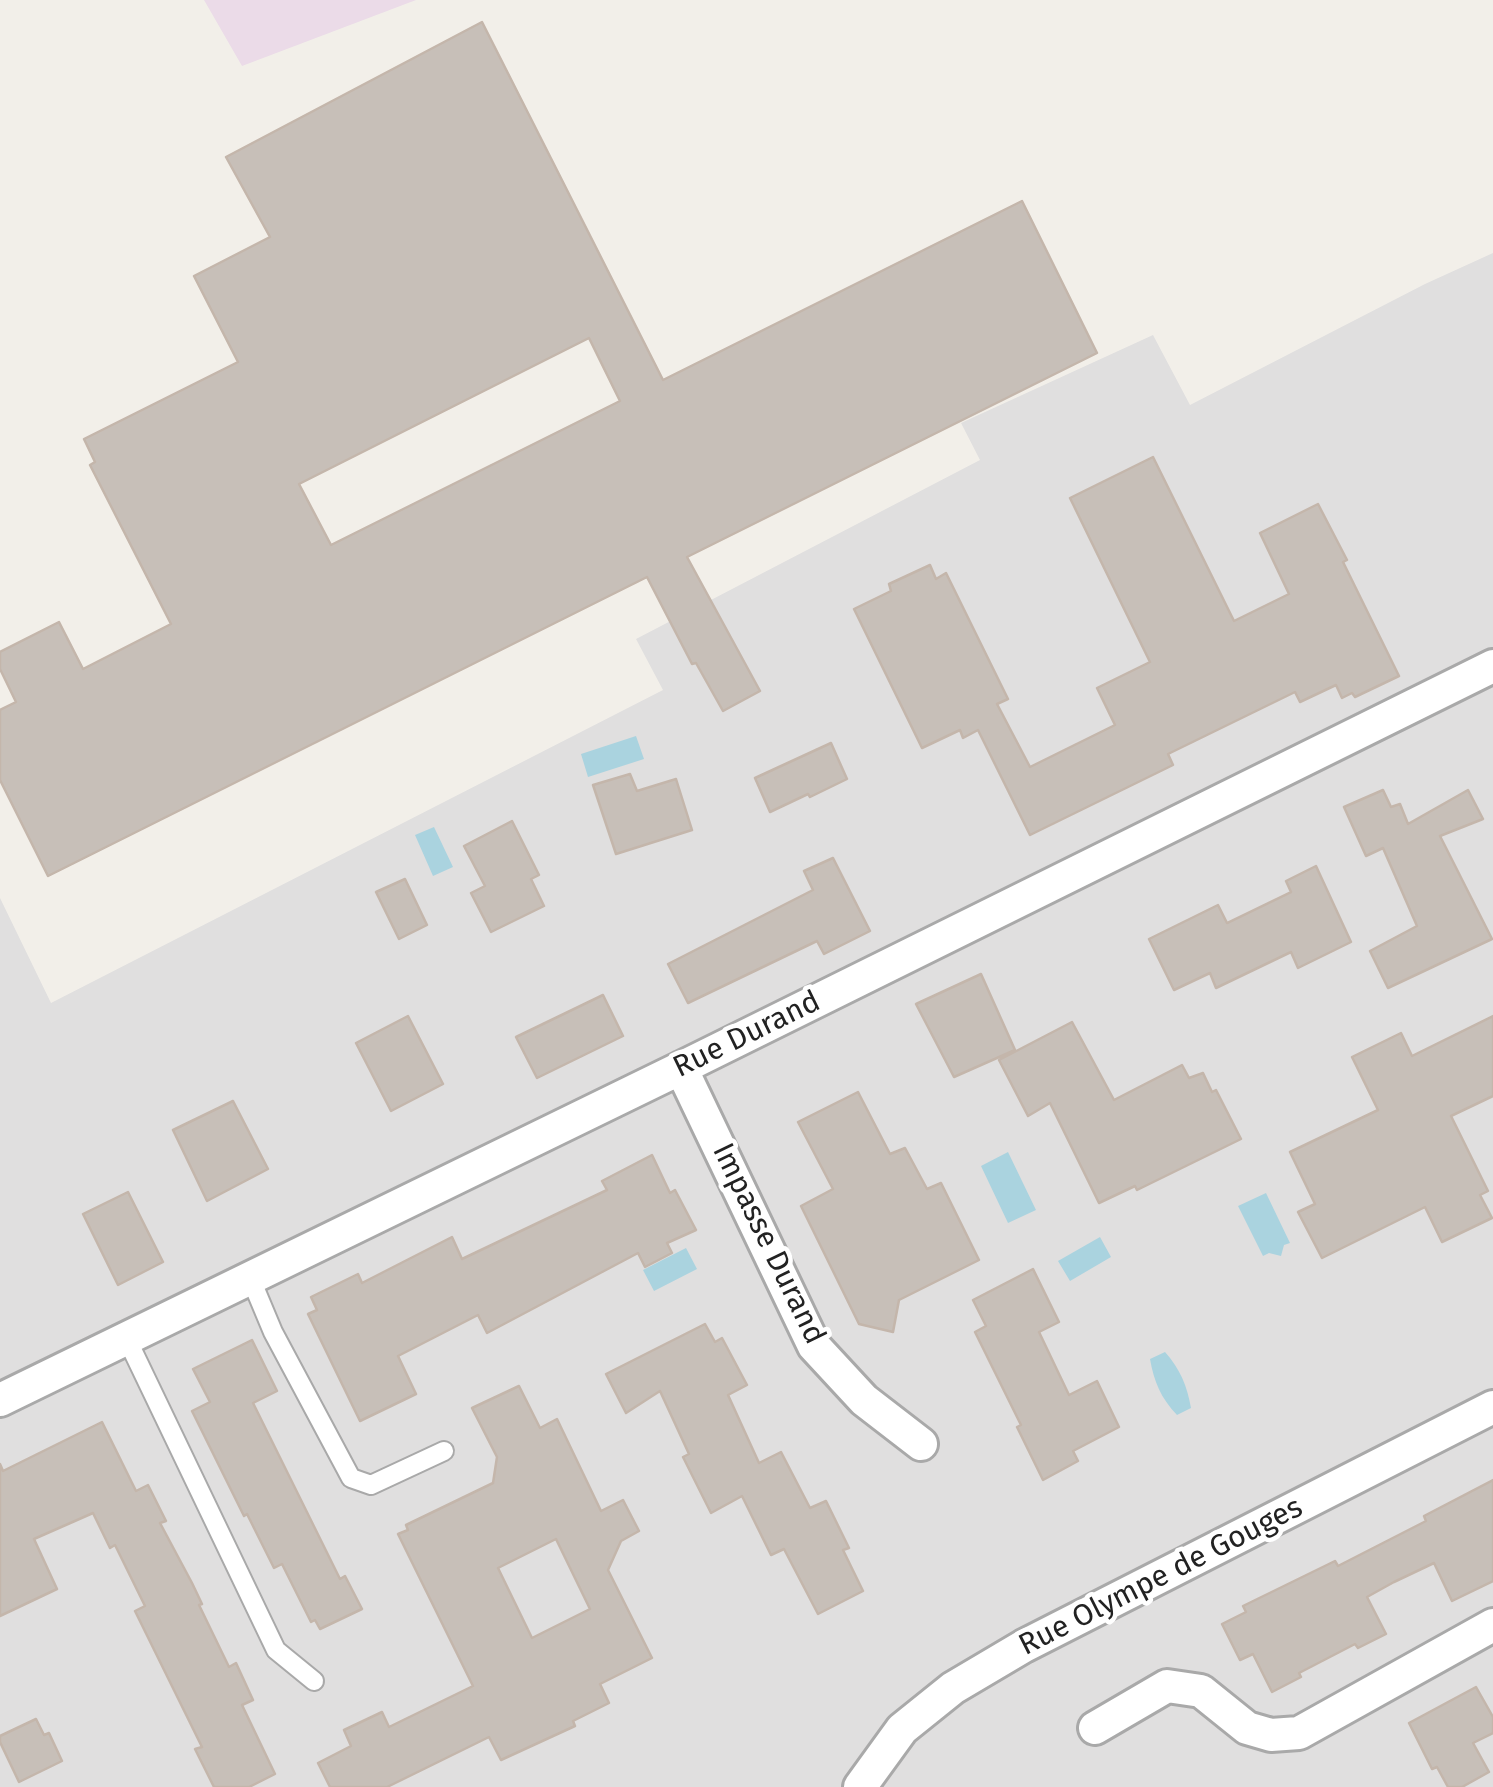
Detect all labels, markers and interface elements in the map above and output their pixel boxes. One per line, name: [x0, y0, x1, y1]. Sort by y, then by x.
street label: Rue Durand: [668, 984, 826, 1086]
street label: Impasse Durand: [704, 1138, 832, 1350]
street label: Rue Olympe de Gouges: [1013, 1490, 1309, 1664]

